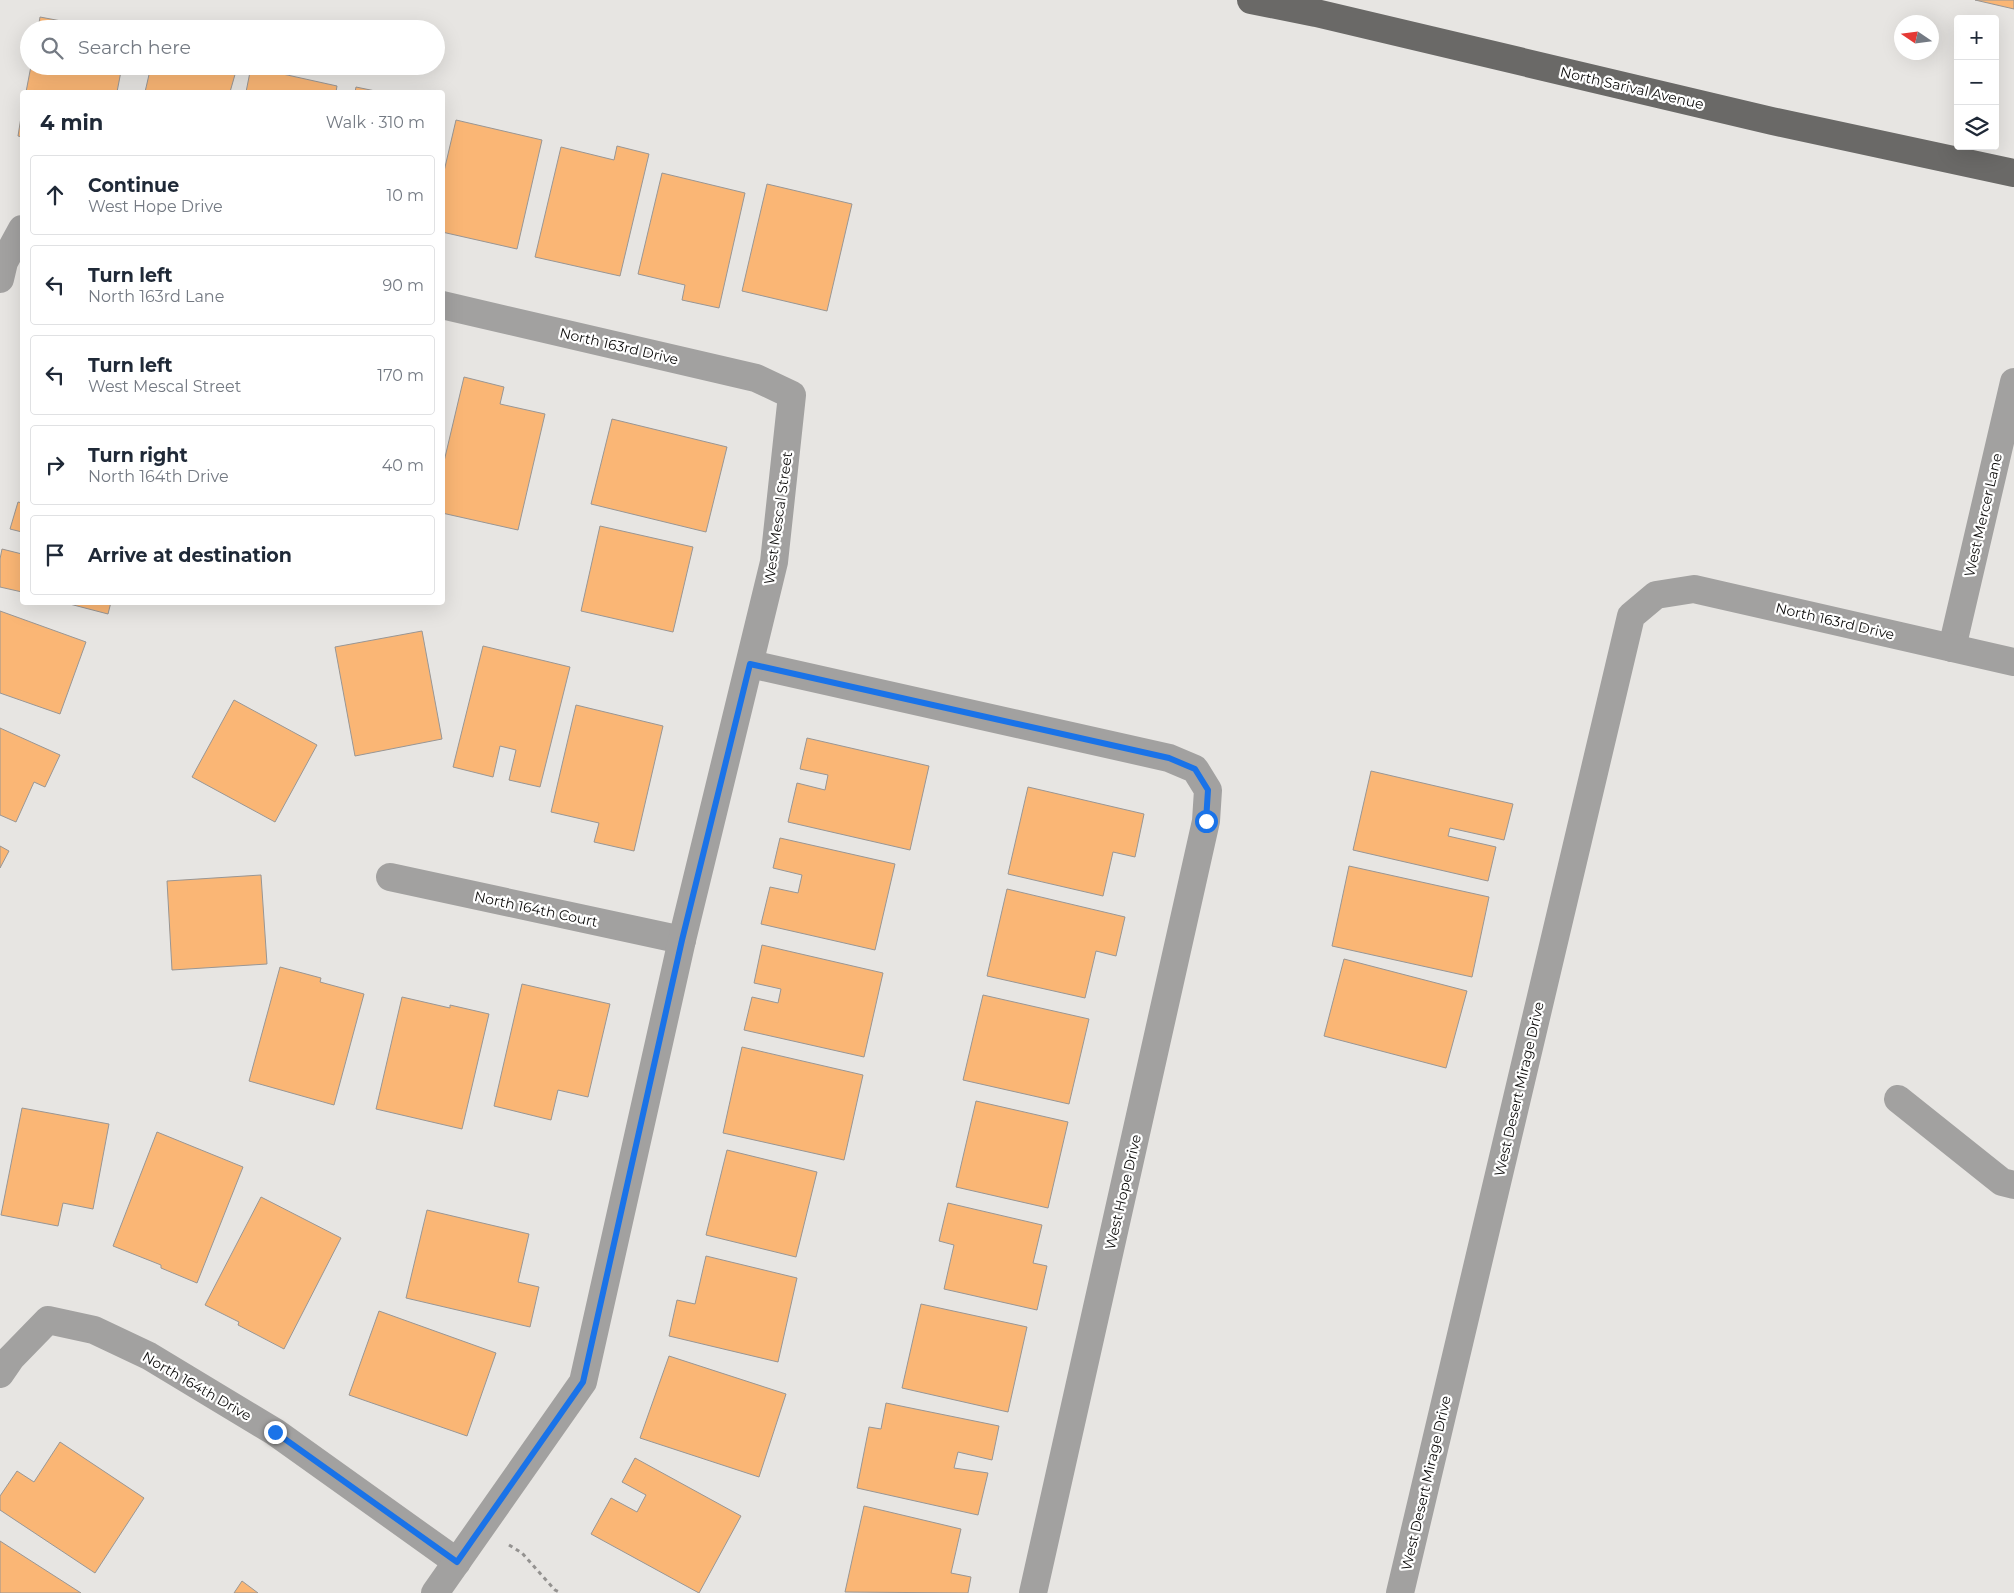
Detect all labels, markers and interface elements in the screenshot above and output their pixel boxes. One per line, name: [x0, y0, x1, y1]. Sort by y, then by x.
north arrow: [1894, 15, 1939, 60]
map controls: [1954, 15, 1999, 150]
button: +: [1954, 15, 1999, 60]
search box: [20, 20, 445, 75]
icon: search: [38, 34, 66, 62]
text: Search here: [78, 36, 191, 59]
button: −: [1954, 60, 1999, 105]
street label: North Sarival Avenue: [1558, 63, 1706, 113]
button: layers: [1954, 105, 1999, 150]
text: 4 min: [40, 110, 103, 135]
text: Walk · 310 m: [326, 113, 425, 132]
text: Continue: [88, 174, 179, 197]
icon: ahead: [41, 181, 69, 209]
text: 10 m: [386, 186, 424, 205]
text: West Hope Drive: [88, 197, 223, 216]
text: Turn left: [88, 264, 173, 287]
icon: left: [41, 271, 69, 299]
text: 90 m: [382, 276, 424, 295]
text: North 163rd Lane: [88, 287, 224, 306]
street label: North 163rd Drive: [558, 324, 680, 368]
text: Turn left: [88, 354, 173, 377]
icon: left: [41, 361, 69, 389]
text: 170 m: [377, 366, 424, 385]
text: West Mescal Street: [88, 377, 241, 396]
text: Turn right: [88, 444, 188, 467]
street label: West Mescal Street: [760, 450, 796, 586]
icon: right: [41, 451, 69, 479]
street label: West Mercer Lane: [1960, 451, 2006, 579]
text: 40 m: [382, 456, 424, 475]
text: North 164th Drive: [88, 467, 229, 486]
icon: arrive: [41, 541, 69, 569]
text: Arrive at destination: [88, 544, 292, 567]
street label: North 163rd Drive: [1774, 599, 1896, 643]
route start: [1195, 810, 1218, 833]
street label: North 164th Court: [473, 887, 600, 931]
street label: West Desert Mirage Drive: [1490, 1000, 1548, 1178]
street label: West Hope Drive: [1101, 1133, 1145, 1251]
street label: North 164th Drive: [139, 1347, 255, 1425]
street label: West Desert Mirage Drive: [1397, 1394, 1455, 1572]
route end: [264, 1421, 287, 1444]

